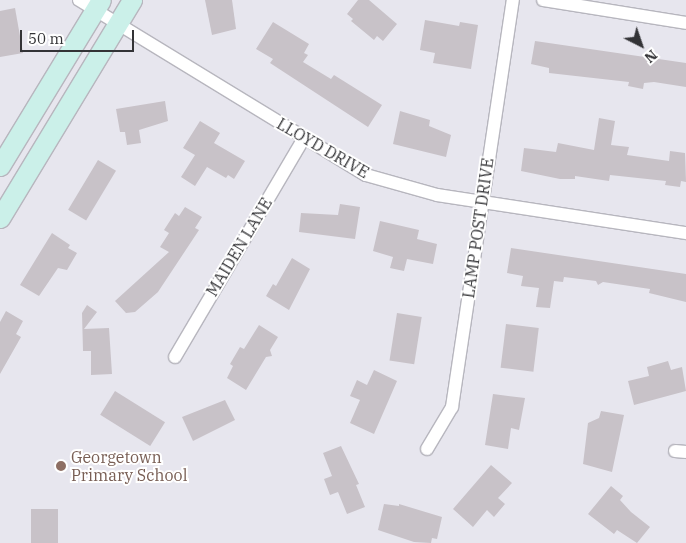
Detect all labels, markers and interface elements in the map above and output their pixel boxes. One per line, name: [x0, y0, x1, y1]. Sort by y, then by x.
scale bar: [22, 20, 136, 52]
north arrow: [616, 20, 666, 70]
text: 50 m: [28, 29, 64, 48]
text: N: [641, 46, 661, 67]
street label: LLOYD DRIVE: [273, 114, 373, 182]
street label: LAMP POST DRIVE: [459, 157, 497, 299]
street label: MAIDEN LANE: [202, 194, 276, 300]
place label: Georgetown Primary School: [71, 447, 187, 485]
marker: Georgetown Primary School: [55, 460, 67, 472]

